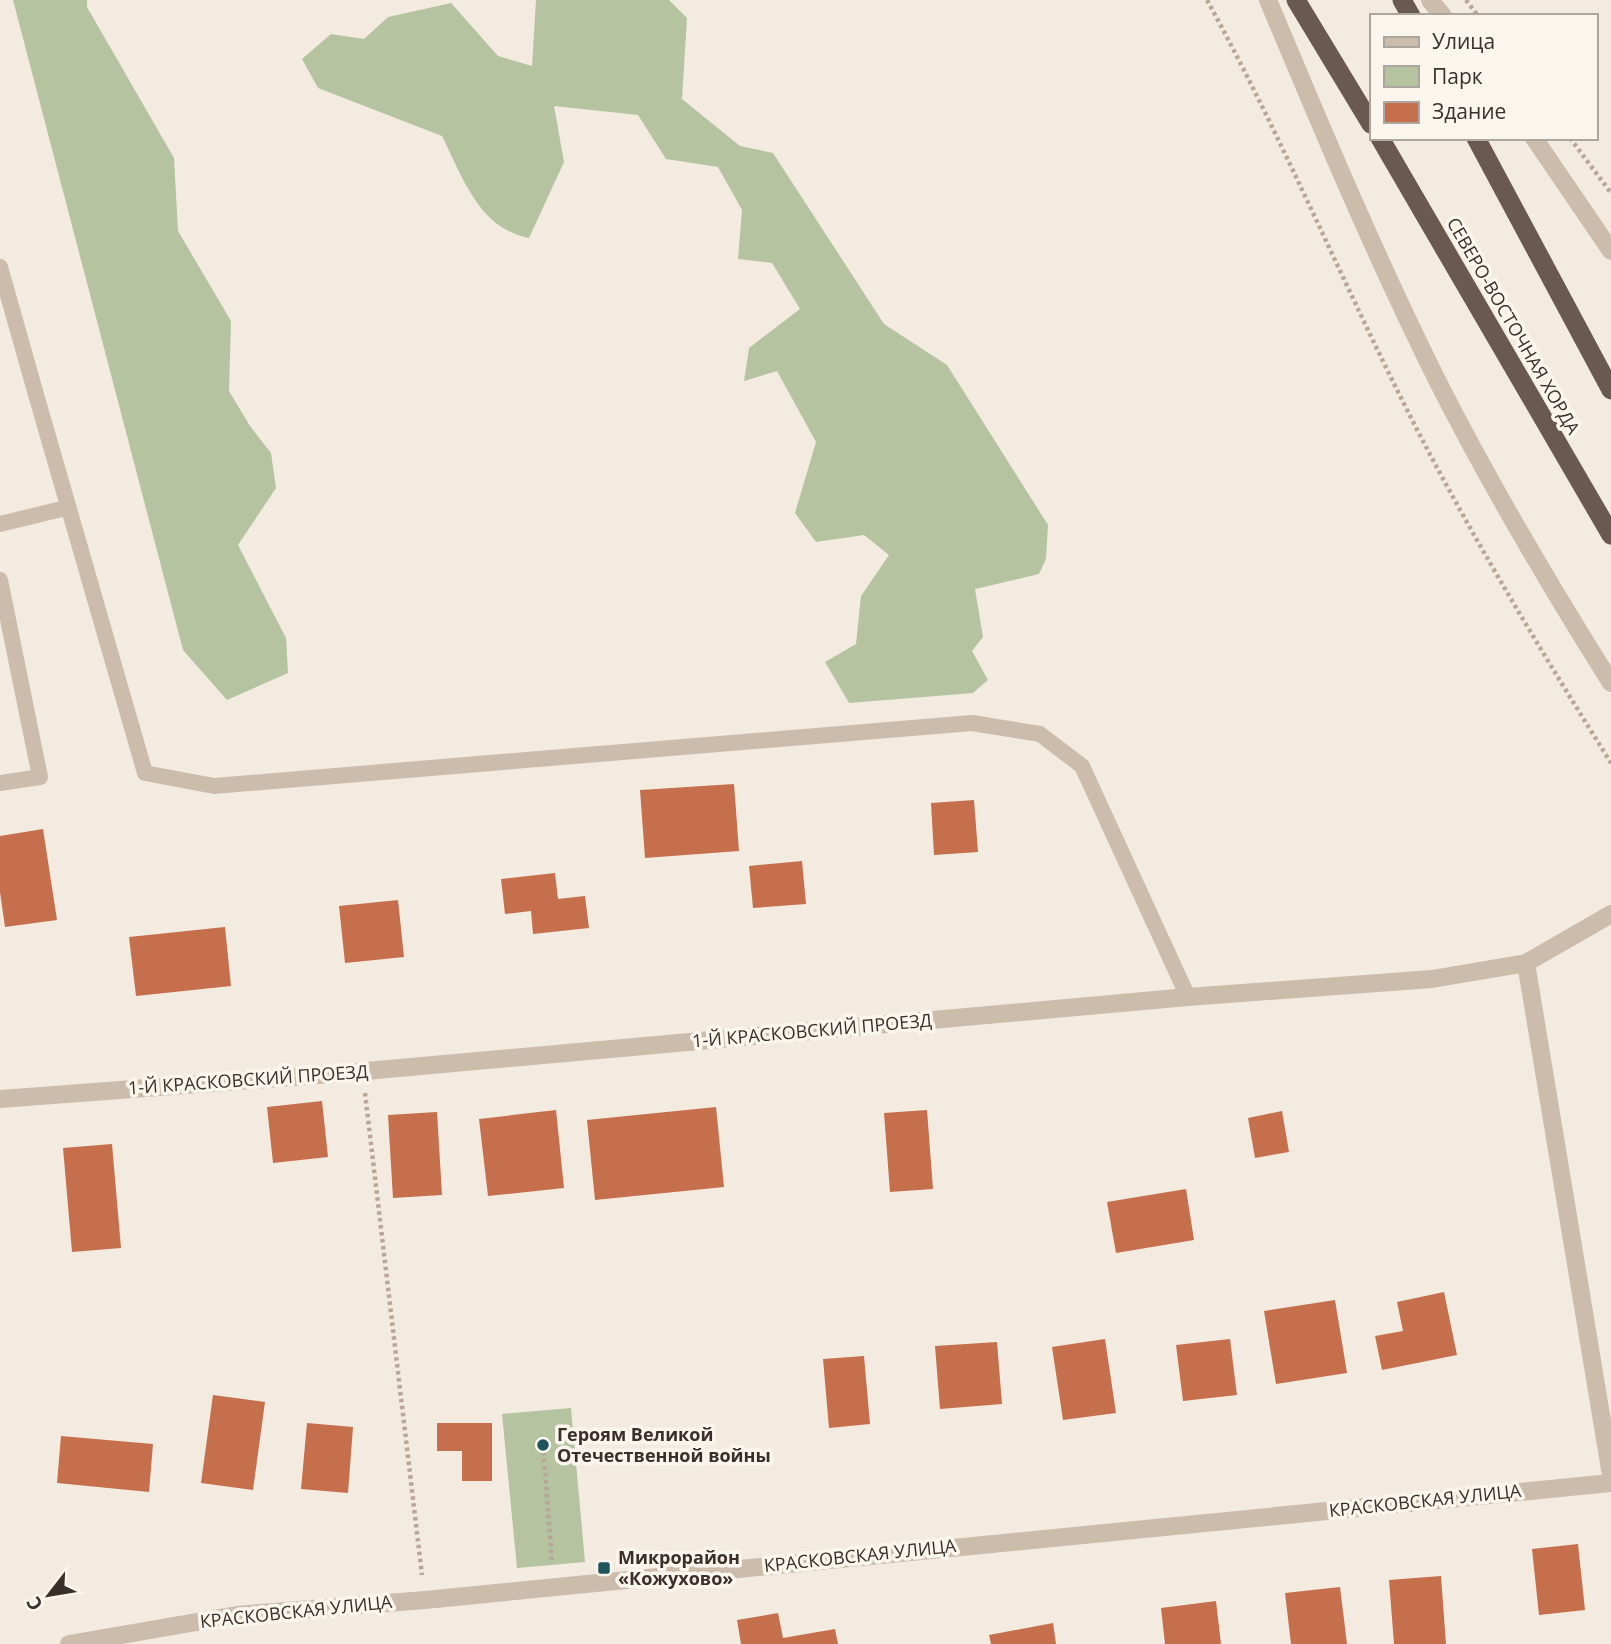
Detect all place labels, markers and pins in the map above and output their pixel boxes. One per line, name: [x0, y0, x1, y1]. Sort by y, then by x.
place label: Героям Великой Отечественной войны: [557, 1422, 771, 1467]
marker: Героям Великой Отечественной войны: [535, 1437, 551, 1453]
place label: Микрорайон «Кожухово»: [618, 1545, 740, 1590]
marker: Микрорайон «Кожухово»: [596, 1560, 612, 1576]

